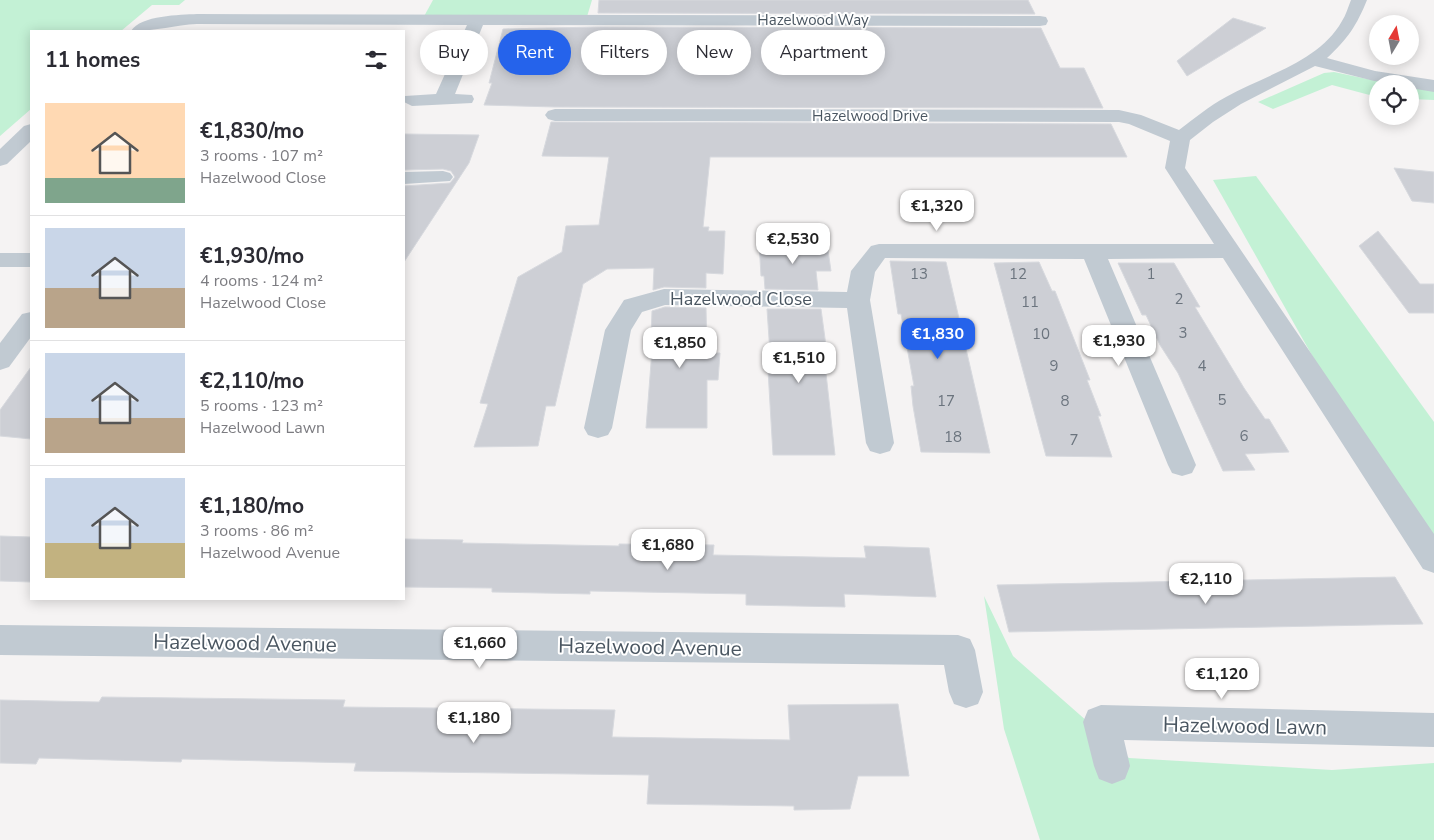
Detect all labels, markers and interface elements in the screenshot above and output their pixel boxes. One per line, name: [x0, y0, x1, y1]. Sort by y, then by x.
street label: Hazelwood Way: [757, 10, 869, 30]
north arrow: [1369, 15, 1419, 65]
map controls: [1369, 15, 1419, 125]
chip: Buy: [420, 30, 488, 75]
chip: Rent: [498, 30, 571, 75]
chip: Filters: [581, 30, 667, 75]
chip: New: [677, 30, 751, 75]
chip: Apartment: [761, 30, 885, 75]
text: 11 homes: [45, 46, 140, 74]
icon: filters: [362, 46, 390, 74]
button: locate: [1369, 75, 1419, 125]
street label: Hazelwood Drive: [812, 106, 928, 126]
text: €1,830/mo: [200, 117, 304, 145]
icon: home: [85, 123, 145, 183]
text: 3 rooms · 107 m²: [200, 145, 323, 167]
text: Hazelwood Close: [200, 167, 326, 189]
pin: €1,320: [896, 190, 978, 232]
text: €1,320: [911, 195, 963, 217]
pin: €2,530: [752, 222, 834, 265]
text: €2,530: [767, 228, 819, 250]
text: €1,930/mo: [200, 242, 304, 270]
icon: home: [85, 248, 145, 308]
house number: 13: [910, 264, 928, 284]
house number: 12: [1009, 264, 1027, 284]
house number: 1: [1146, 264, 1156, 284]
text: 4 rooms · 124 m²: [200, 270, 323, 292]
street label: Hazelwood Close: [670, 287, 812, 311]
house number: 2: [1174, 289, 1184, 309]
text: Hazelwood Close: [200, 292, 326, 314]
house number: 11: [1021, 292, 1039, 312]
pin: €1,830: [897, 318, 979, 360]
text: €1,830: [912, 323, 964, 345]
house number: 3: [1178, 323, 1188, 343]
house number: 10: [1032, 324, 1050, 344]
pin: €1,930: [1078, 324, 1160, 367]
pin: €1,850: [639, 326, 721, 369]
text: €1,930: [1093, 330, 1145, 352]
text: €1,850: [654, 332, 706, 354]
pin: €1,510: [758, 342, 840, 384]
text: €1,510: [773, 347, 825, 369]
house number: 9: [1049, 356, 1059, 376]
house number: 4: [1197, 356, 1207, 376]
text: €2,110/mo: [200, 367, 304, 395]
icon: home: [85, 373, 145, 433]
house number: 5: [1217, 390, 1227, 410]
house number: 17: [937, 391, 955, 411]
house number: 8: [1060, 391, 1070, 411]
text: 5 rooms · 123 m²: [200, 395, 323, 417]
text: Hazelwood Lawn: [200, 417, 325, 439]
house number: 6: [1239, 426, 1249, 446]
house number: 18: [944, 427, 962, 447]
house number: 7: [1069, 430, 1079, 450]
text: €1,180/mo: [200, 492, 304, 520]
icon: home: [85, 498, 145, 558]
text: 3 rooms · 86 m²: [200, 520, 313, 542]
pin: €1,680: [627, 528, 709, 571]
text: €1,680: [642, 534, 694, 556]
text: Hazelwood Avenue: [200, 542, 340, 564]
pin: €2,110: [1165, 562, 1247, 605]
text: €2,110: [1180, 568, 1232, 590]
pin: €1,660: [439, 626, 521, 669]
street label: Hazelwood Avenue: [153, 627, 337, 659]
street label: Hazelwood Avenue: [558, 631, 742, 663]
text: €1,660: [454, 632, 506, 654]
pin: €1,120: [1181, 658, 1263, 700]
text: €1,120: [1196, 663, 1248, 685]
pin: €1,180: [433, 702, 515, 744]
text: €1,180: [448, 707, 500, 729]
street label: Hazelwood Lawn: [1163, 711, 1327, 741]

